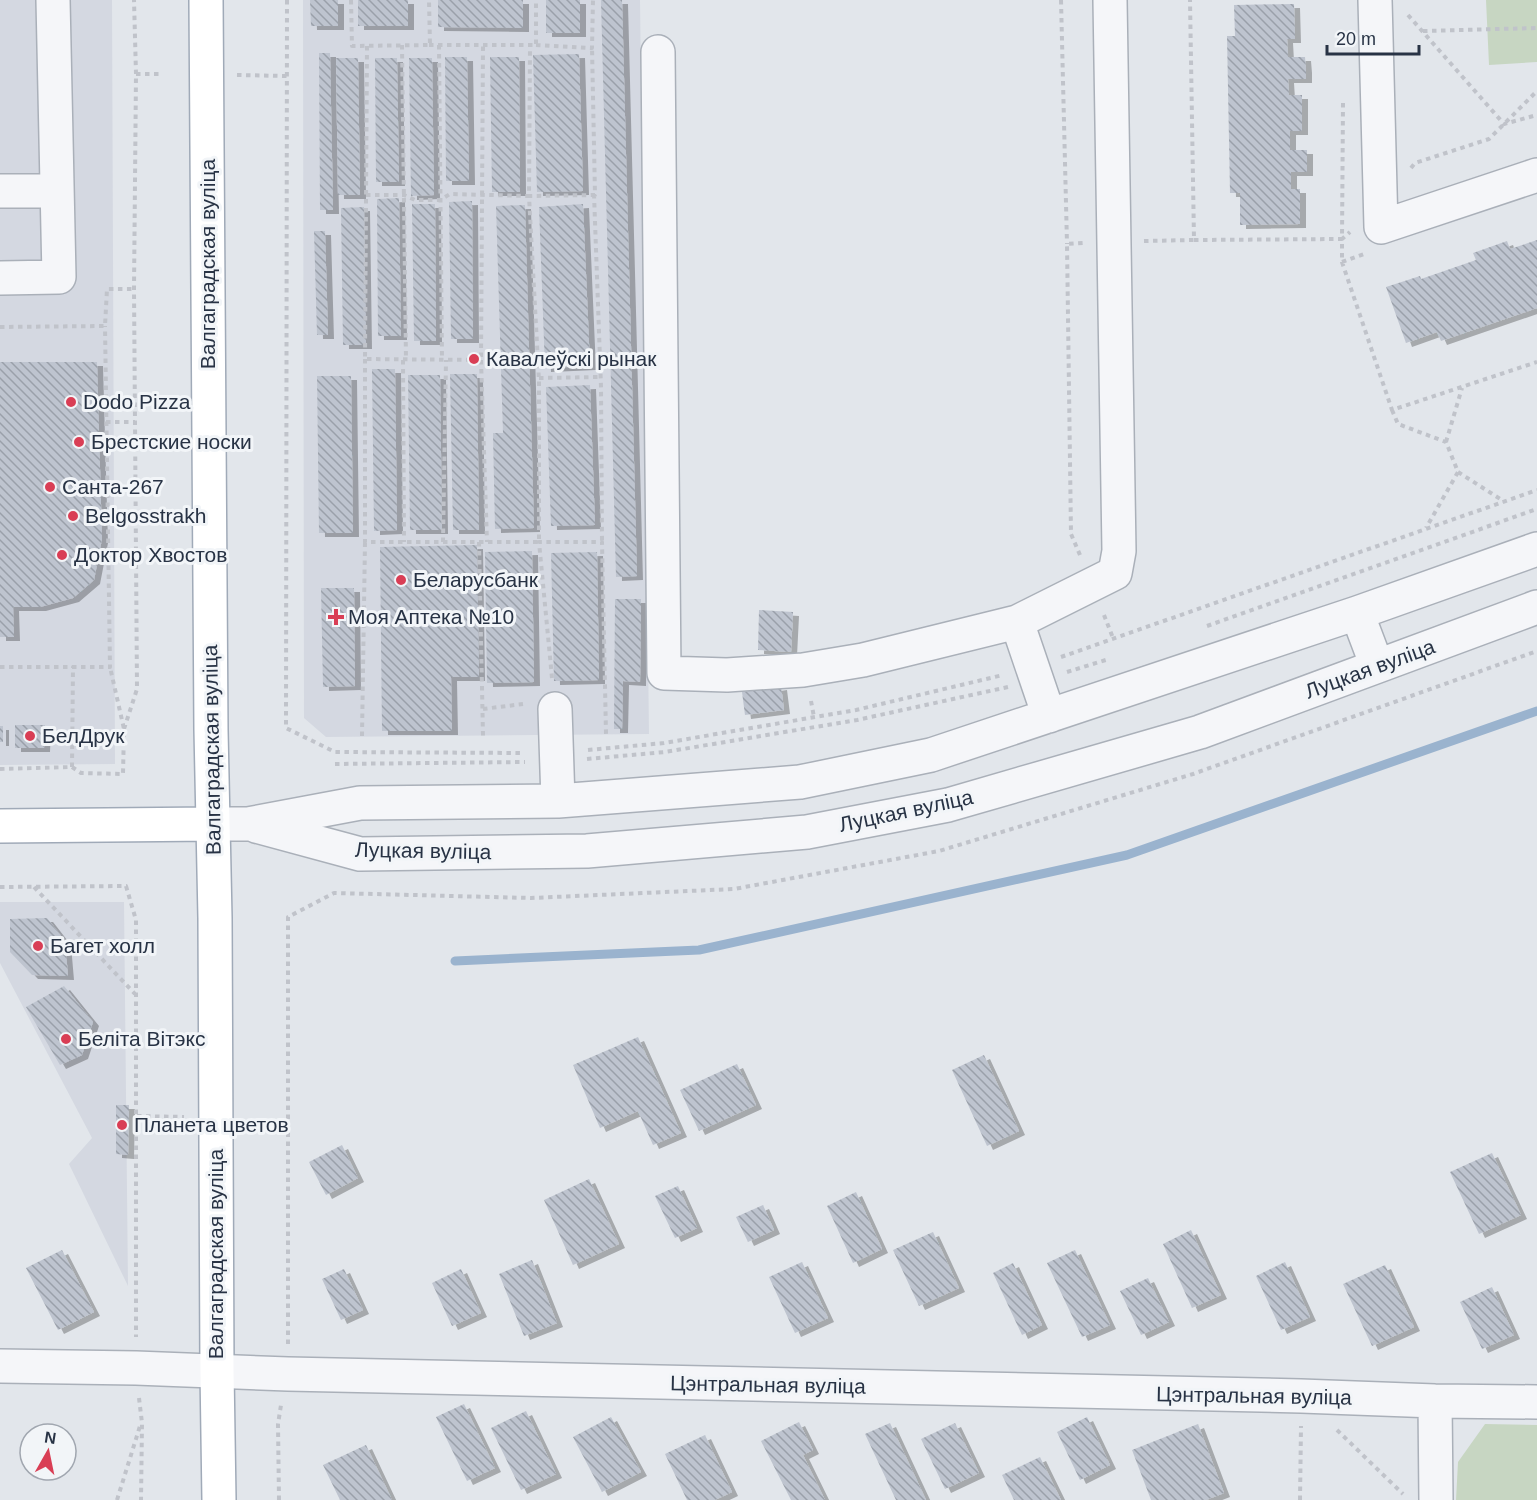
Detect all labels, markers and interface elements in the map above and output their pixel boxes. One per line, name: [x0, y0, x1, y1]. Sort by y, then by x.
scale bar: [1327, 18, 1418, 56]
text: 20 m: [1336, 29, 1376, 49]
street label: Валгаградская вуліца: [196, 158, 219, 369]
place label: Кавалеўскі рынак: [486, 347, 657, 370]
marker: Кавалеўскі рынак: [467, 352, 481, 366]
place label: Dodo Pizza: [83, 390, 191, 413]
marker: Dodo Pizza: [64, 395, 78, 409]
place label: Брестские носки: [91, 430, 252, 453]
marker: Брестские носки: [72, 435, 86, 449]
place label: Санта-267: [62, 475, 164, 498]
marker: Санта-267: [43, 480, 57, 494]
place label: Belgosstrakh: [85, 504, 206, 527]
marker: Belgosstrakh: [66, 509, 80, 523]
place label: Доктор Хвостов: [74, 543, 227, 566]
marker: Доктор Хвостов: [55, 548, 69, 562]
place label: Беларусбанк: [413, 568, 539, 591]
marker: Беларусбанк: [394, 573, 408, 587]
place label: Моя Аптека №10: [348, 605, 514, 628]
marker: Моя Аптека №10: [329, 610, 343, 624]
street label: Луцкая вуліца: [1302, 634, 1438, 703]
street label: Валгаградская вуліца: [198, 644, 225, 855]
place label: БелДрук: [42, 724, 125, 747]
marker: БелДрук: [23, 729, 37, 743]
street label: Луцкая вуліца: [837, 785, 975, 836]
street label: Луцкая вуліца: [355, 838, 492, 863]
place label: Багет холл: [50, 934, 155, 957]
marker: Багет холл: [31, 939, 45, 953]
place label: Беліта Вітэкс: [78, 1027, 206, 1050]
marker: Беліта Вітэкс: [59, 1032, 73, 1046]
place label: Планета цветов: [134, 1113, 289, 1136]
marker: Планета цветов: [115, 1118, 129, 1132]
street label: Валгаградская вуліца: [204, 1148, 227, 1359]
street label: Цэнтральная вуліца: [670, 1371, 866, 1398]
street label: Цэнтральная вуліца: [1156, 1382, 1352, 1409]
north arrow: [18, 1422, 78, 1482]
text: N: [43, 1428, 57, 1447]

